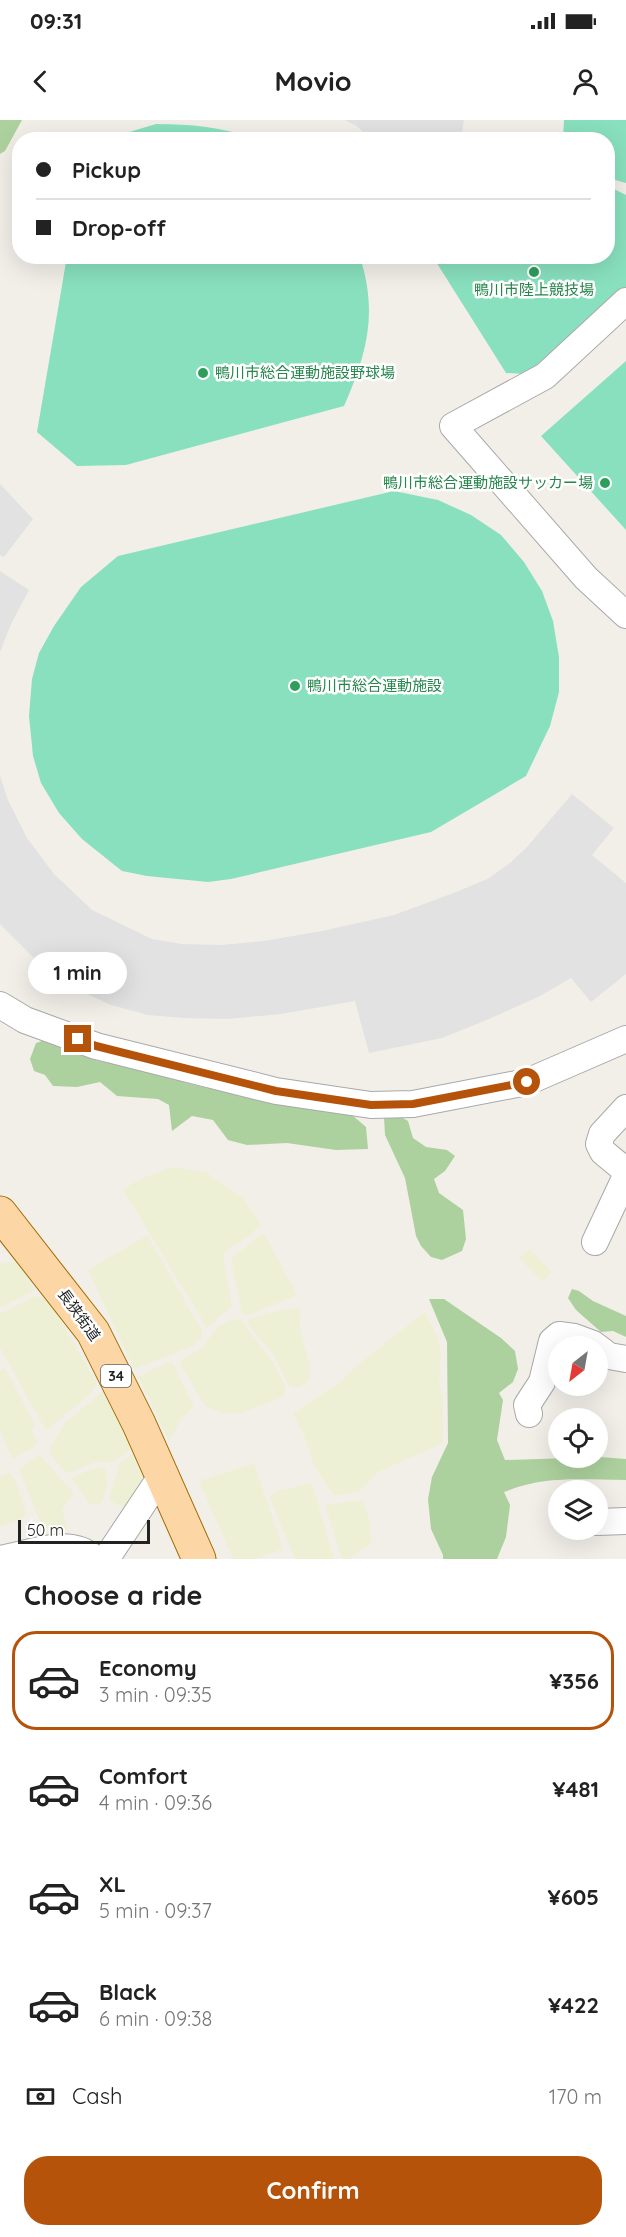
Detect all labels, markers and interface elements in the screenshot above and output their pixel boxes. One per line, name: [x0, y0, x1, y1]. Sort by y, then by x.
text: 09:31: [30, 7, 82, 35]
text: Movio: [274, 64, 352, 98]
icon: back: [24, 65, 57, 98]
icon: person: [569, 65, 602, 98]
text: Pickup: [72, 156, 141, 184]
text: Drop-off: [72, 214, 166, 242]
marker: 鴨川市陸上競技場: [527, 265, 541, 279]
place label: 鴨川市陸上競技場: [474, 280, 594, 299]
place label: 鴨川市総合運動施設野球場: [215, 363, 395, 382]
marker: 鴨川市総合運動施設野球場: [196, 366, 210, 380]
place label: 鴨川市総合運動施設サッカー場: [383, 473, 593, 492]
marker: 鴨川市総合運動施設サッカー場: [598, 476, 612, 490]
place label: 鴨川市総合運動施設: [307, 676, 442, 695]
marker: 鴨川市総合運動施設: [288, 679, 302, 693]
callout: 1 min: [28, 952, 128, 994]
text: 1 min: [53, 960, 102, 985]
route end: [64, 1025, 91, 1052]
route start: [513, 1068, 540, 1095]
street label: 長狭街道: [54, 1285, 105, 1345]
north arrow: [548, 1336, 608, 1396]
map controls: [548, 1336, 608, 1540]
road number: 34: [101, 1365, 131, 1387]
button: locate: [548, 1408, 608, 1468]
button: layers: [548, 1480, 608, 1540]
scale bar: [18, 1517, 150, 1544]
text: 50 m: [27, 1520, 64, 1540]
text: Choose a ride: [24, 1578, 202, 1612]
icon: car: [27, 1654, 81, 1708]
text: Economy: [99, 1654, 197, 1682]
text: ¥356: [549, 1667, 599, 1695]
text: 3 min · 09:35: [99, 1682, 212, 1707]
icon: car: [27, 1762, 81, 1816]
text: Comfort: [99, 1762, 188, 1790]
text: ¥481: [552, 1775, 599, 1803]
text: 4 min · 09:36: [99, 1790, 212, 1815]
icon: car: [27, 1870, 81, 1924]
text: XL: [99, 1870, 126, 1898]
text: ¥605: [548, 1883, 599, 1911]
text: 5 min · 09:37: [99, 1898, 212, 1923]
icon: car: [27, 1978, 81, 2032]
text: Black: [99, 1978, 157, 2006]
text: ¥422: [548, 1991, 599, 2019]
text: 6 min · 09:38: [99, 2006, 212, 2031]
icon: cash: [24, 2080, 57, 2113]
text: Cash: [72, 2082, 123, 2110]
text: 170 m: [549, 2084, 602, 2109]
button: Confirm: [24, 2156, 602, 2225]

